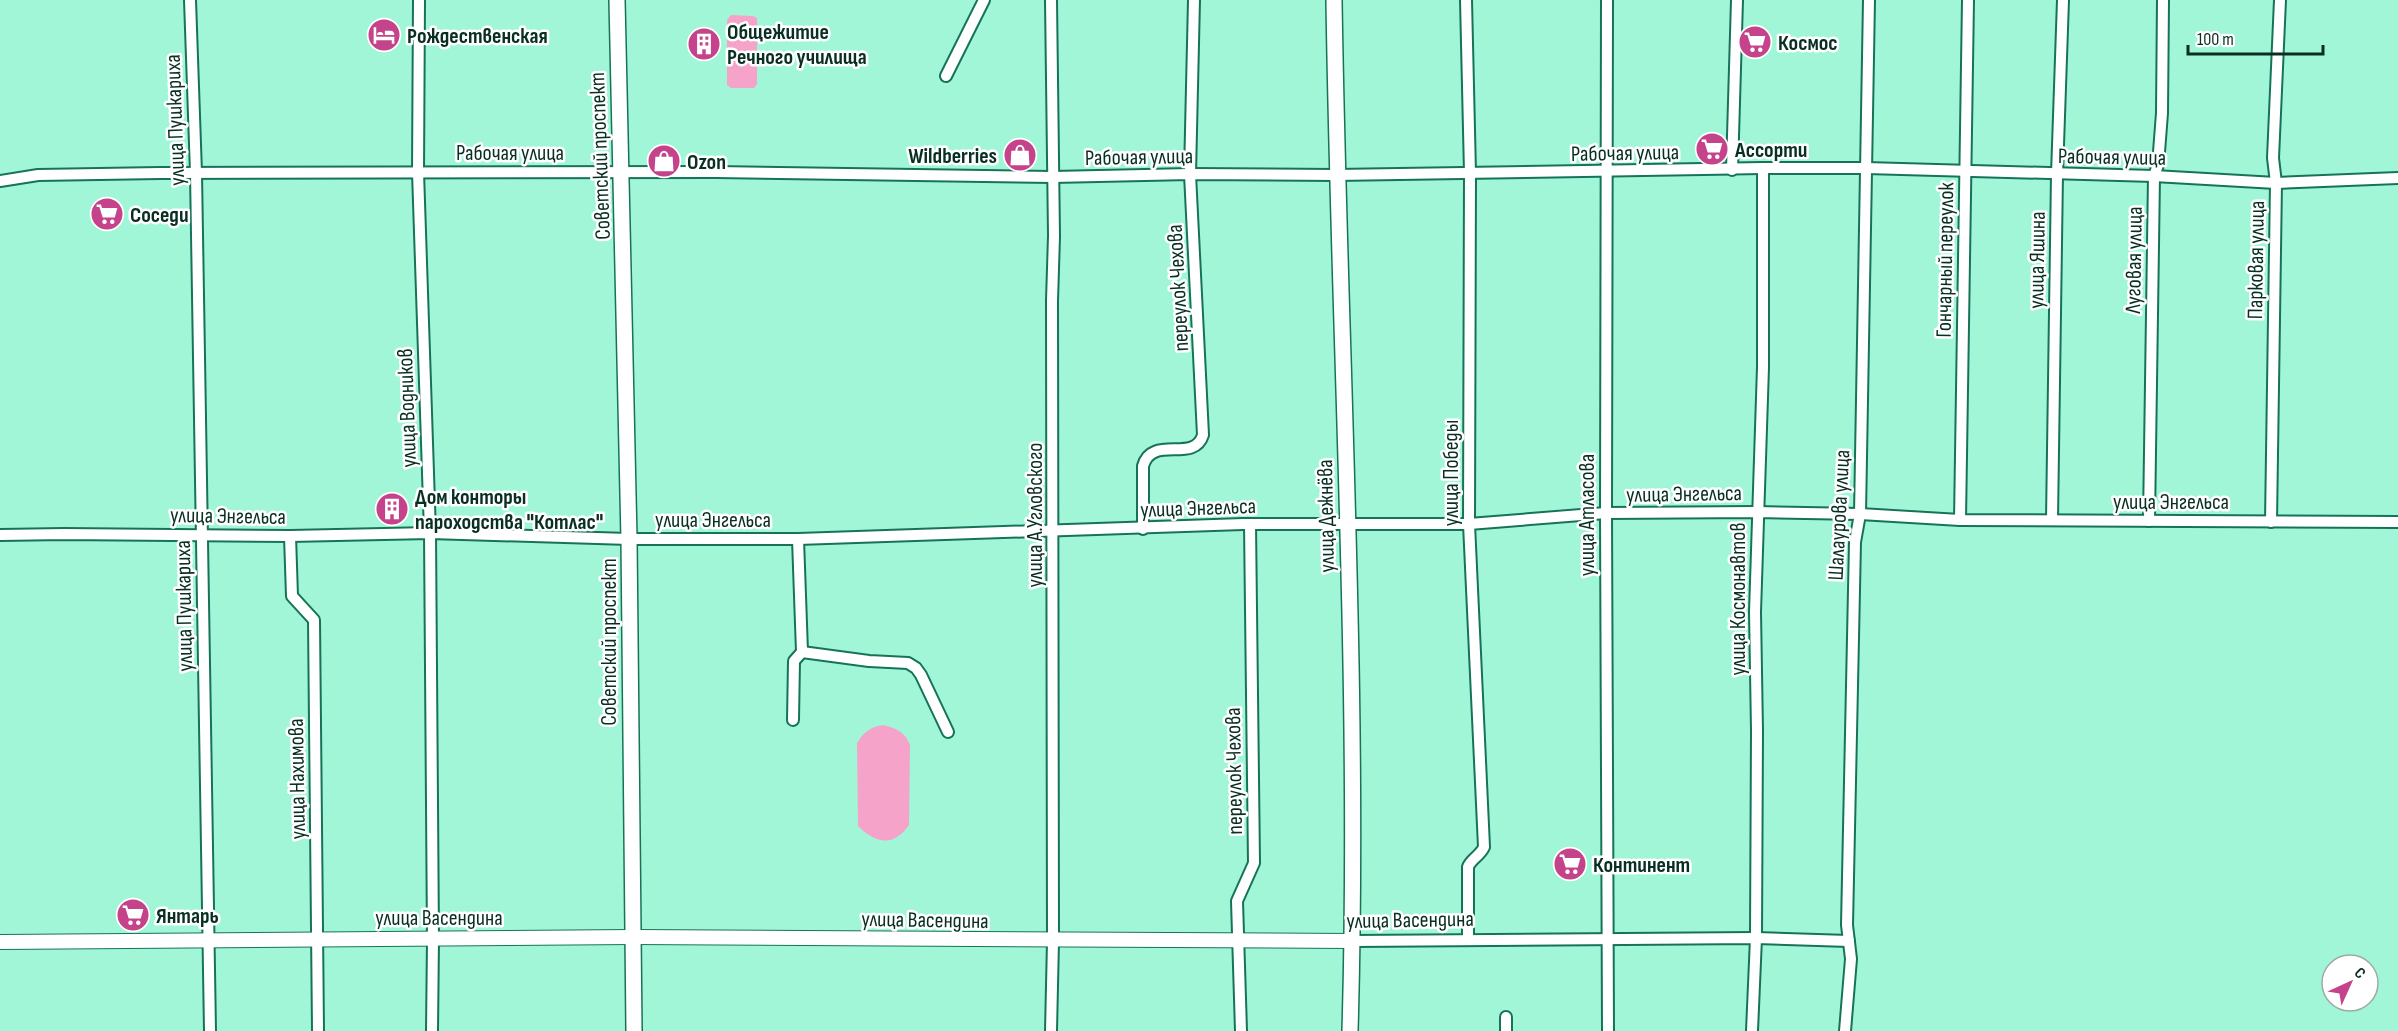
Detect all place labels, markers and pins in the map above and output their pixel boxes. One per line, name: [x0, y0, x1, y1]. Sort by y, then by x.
hotel icon: Рождественская: [366, 17, 402, 53]
place label: Общежитие Речного училища: [727, 19, 867, 71]
place label: Рождественская: [407, 23, 548, 50]
supermarket icon: Космос: [1737, 24, 1773, 60]
building icon: Общежитие Речного училища: [686, 26, 722, 62]
place label: Космос: [1778, 30, 1838, 57]
supermarket icon: Ассорти: [1694, 131, 1730, 167]
shop icon: Wildberries: [1002, 137, 1038, 173]
place label: Ассорти: [1734, 137, 1807, 164]
shop icon: Ozon: [646, 143, 682, 179]
place label: Wildberries: [908, 143, 997, 170]
place label: Ozon: [687, 149, 726, 176]
supermarket icon: Соседи: [89, 196, 125, 232]
place label: Соседи: [130, 202, 189, 229]
place label: Дом конторы пароходства "Котлас": [415, 484, 603, 536]
building icon: Дом конторы пароходства "Котлас": [374, 491, 410, 527]
supermarket icon: Континент: [1552, 846, 1588, 882]
place label: Континент: [1593, 852, 1690, 879]
supermarket icon: Янтарь: [115, 897, 151, 933]
place label: Янтарь: [156, 903, 219, 930]

